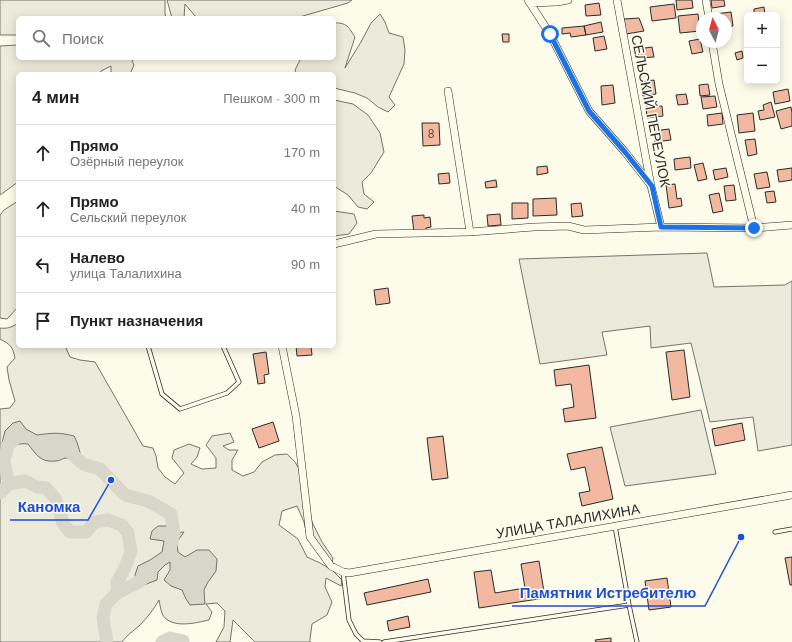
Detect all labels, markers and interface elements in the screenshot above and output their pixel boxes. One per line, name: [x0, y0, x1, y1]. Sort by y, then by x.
north arrow: [696, 12, 732, 48]
map controls: [744, 12, 780, 84]
button: +: [744, 12, 780, 48]
search box: [16, 16, 336, 60]
route start: [541, 25, 559, 43]
icon: search: [30, 27, 52, 49]
text: Поиск: [62, 30, 104, 47]
street label: СЕЛЬСКИЙ ПЕРЕУЛОК: [628, 33, 675, 189]
button: −: [744, 48, 780, 84]
text: 4 мин: [32, 88, 79, 107]
text: Пешком · 300 m: [223, 91, 320, 106]
house number: 8: [428, 127, 435, 141]
text: Прямо: [70, 137, 119, 154]
icon: ahead: [32, 142, 54, 164]
text: 170 m: [284, 145, 320, 160]
text: Озёрный переулок: [70, 154, 183, 169]
text: Прямо: [70, 193, 119, 210]
icon: ahead: [32, 198, 54, 220]
text: 40 m: [291, 201, 320, 216]
text: Сельский переулок: [70, 210, 186, 225]
route end: [745, 219, 763, 237]
text: Налево: [70, 249, 125, 266]
icon: left: [32, 254, 54, 276]
text: 90 m: [291, 257, 320, 272]
text: улица Талалихина: [70, 266, 182, 281]
icon: arrive: [32, 310, 54, 332]
text: Пункт назначения: [70, 312, 203, 329]
callout: Каномка: [10, 493, 88, 520]
text: Каномка: [18, 498, 81, 515]
street label: УЛИЦА ТАЛАЛИХИНА: [495, 500, 642, 542]
callout: Памятник Истребителю: [512, 579, 705, 606]
text: Памятник Истребителю: [520, 584, 696, 601]

